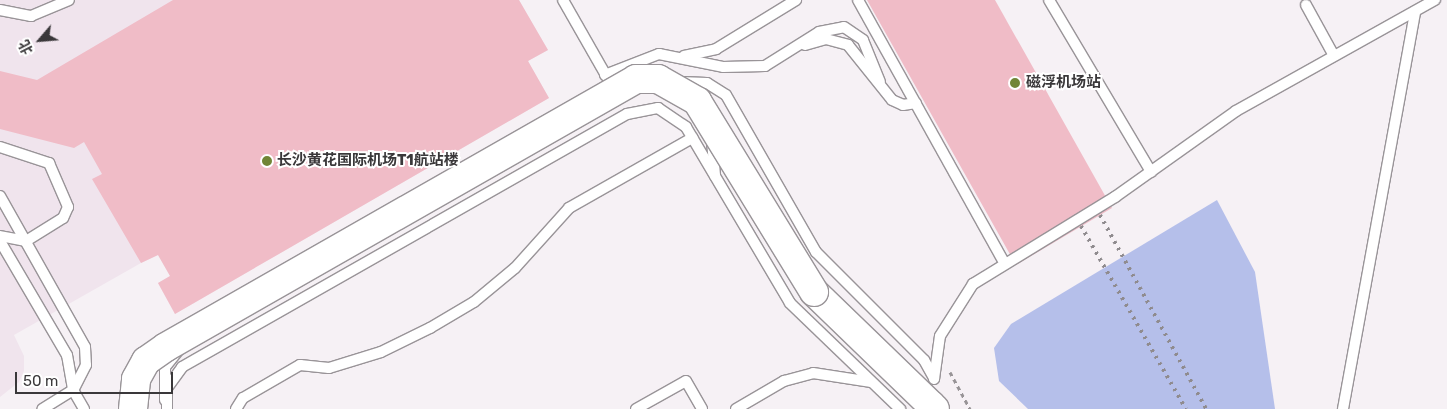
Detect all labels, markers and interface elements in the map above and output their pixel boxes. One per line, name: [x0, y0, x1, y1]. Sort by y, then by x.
north arrow: [15, 15, 65, 65]
text: 北: [15, 37, 37, 57]
place label: 磁浮机场站: [1026, 74, 1101, 92]
marker: 磁浮机场站: [1008, 76, 1022, 90]
place label: 长沙黄花国际机场T1航站楼: [277, 152, 459, 170]
marker: 长沙黄花国际机场T1航站楼: [261, 155, 273, 167]
scale bar: [18, 362, 175, 394]
text: 50 m: [23, 372, 58, 390]

